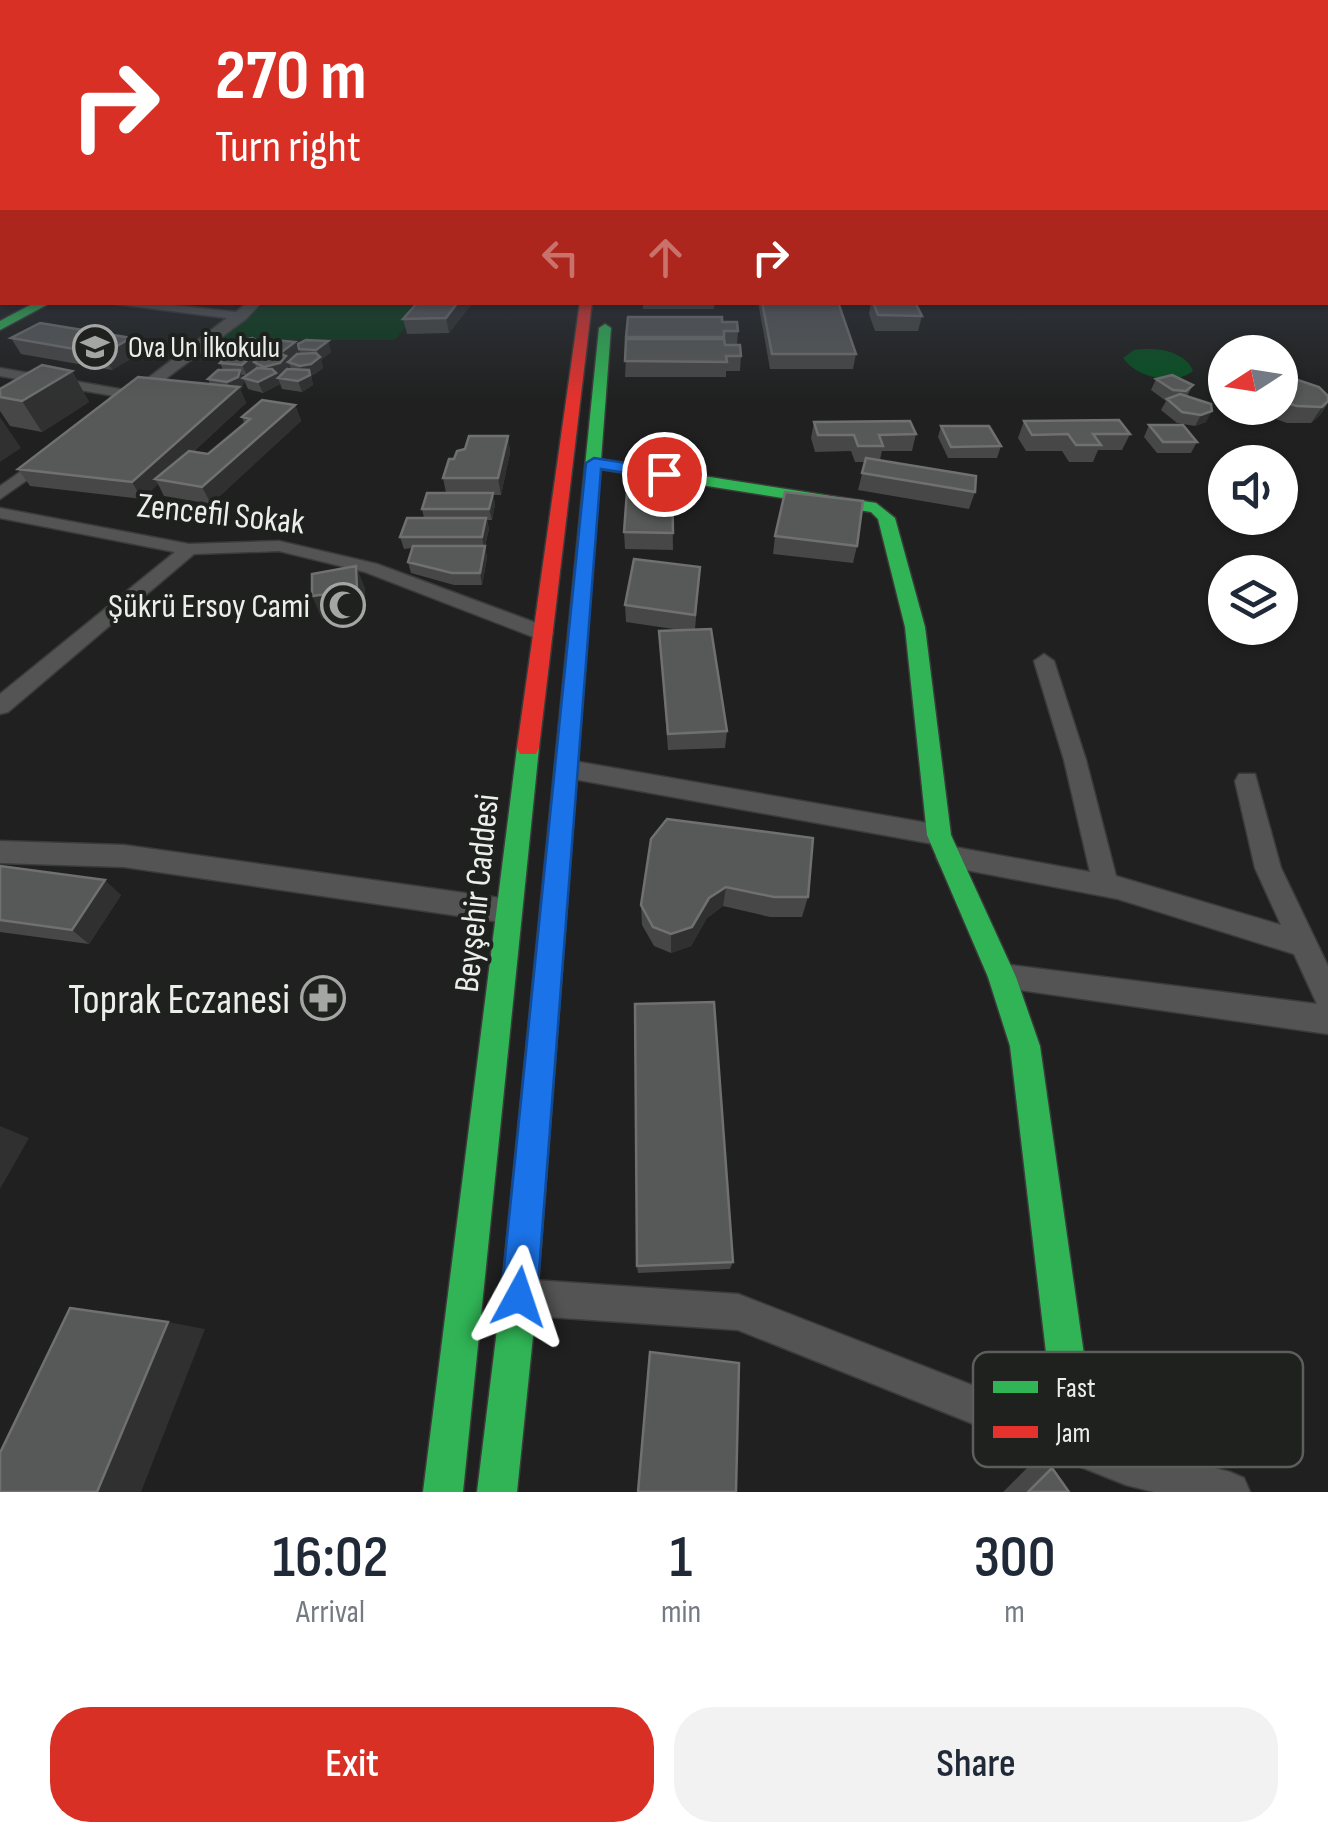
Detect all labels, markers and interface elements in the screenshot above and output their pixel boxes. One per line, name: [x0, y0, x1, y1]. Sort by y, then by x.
text: 270 m: [215, 35, 367, 119]
icon: right: [50, 40, 180, 170]
text: Turn right: [215, 120, 361, 175]
icon: left: [533, 230, 588, 285]
icon: ahead: [638, 230, 693, 285]
icon: right: [743, 230, 798, 285]
school or university icon: Ova Un İlkokulu: [72, 324, 118, 370]
place label: Ova Un İlkokulu: [128, 330, 280, 366]
north arrow: [1208, 335, 1298, 425]
map controls: [1208, 335, 1298, 645]
pin: [622, 432, 707, 517]
button: sound: [1208, 445, 1298, 535]
icon: arrive: [637, 447, 692, 502]
street label: Zencefil Sokak: [135, 484, 307, 545]
button: layers: [1208, 555, 1298, 645]
mosque icon: Şükrü Ersoy Cami: [320, 582, 366, 628]
place label: Şükrü Ersoy Cami: [108, 585, 310, 628]
street label: Beyşehir Caddesi: [446, 792, 509, 994]
place label: Toprak Eczanesi: [68, 975, 290, 1026]
pharmacy icon: Toprak Eczanesi: [300, 975, 346, 1021]
position arrow: [467, 1245, 571, 1349]
legend: [973, 1352, 1303, 1467]
text: Fast: [1056, 1372, 1095, 1405]
text: Jam: [1055, 1417, 1091, 1450]
text: 16:02: [273, 1522, 388, 1594]
text: 1: [670, 1522, 692, 1594]
text: 300: [974, 1522, 1055, 1594]
text: Arrival: [296, 1593, 365, 1632]
text: min: [661, 1593, 701, 1632]
text: m: [1004, 1593, 1025, 1632]
button: Exit: [50, 1707, 654, 1822]
button: Share: [674, 1707, 1278, 1822]

